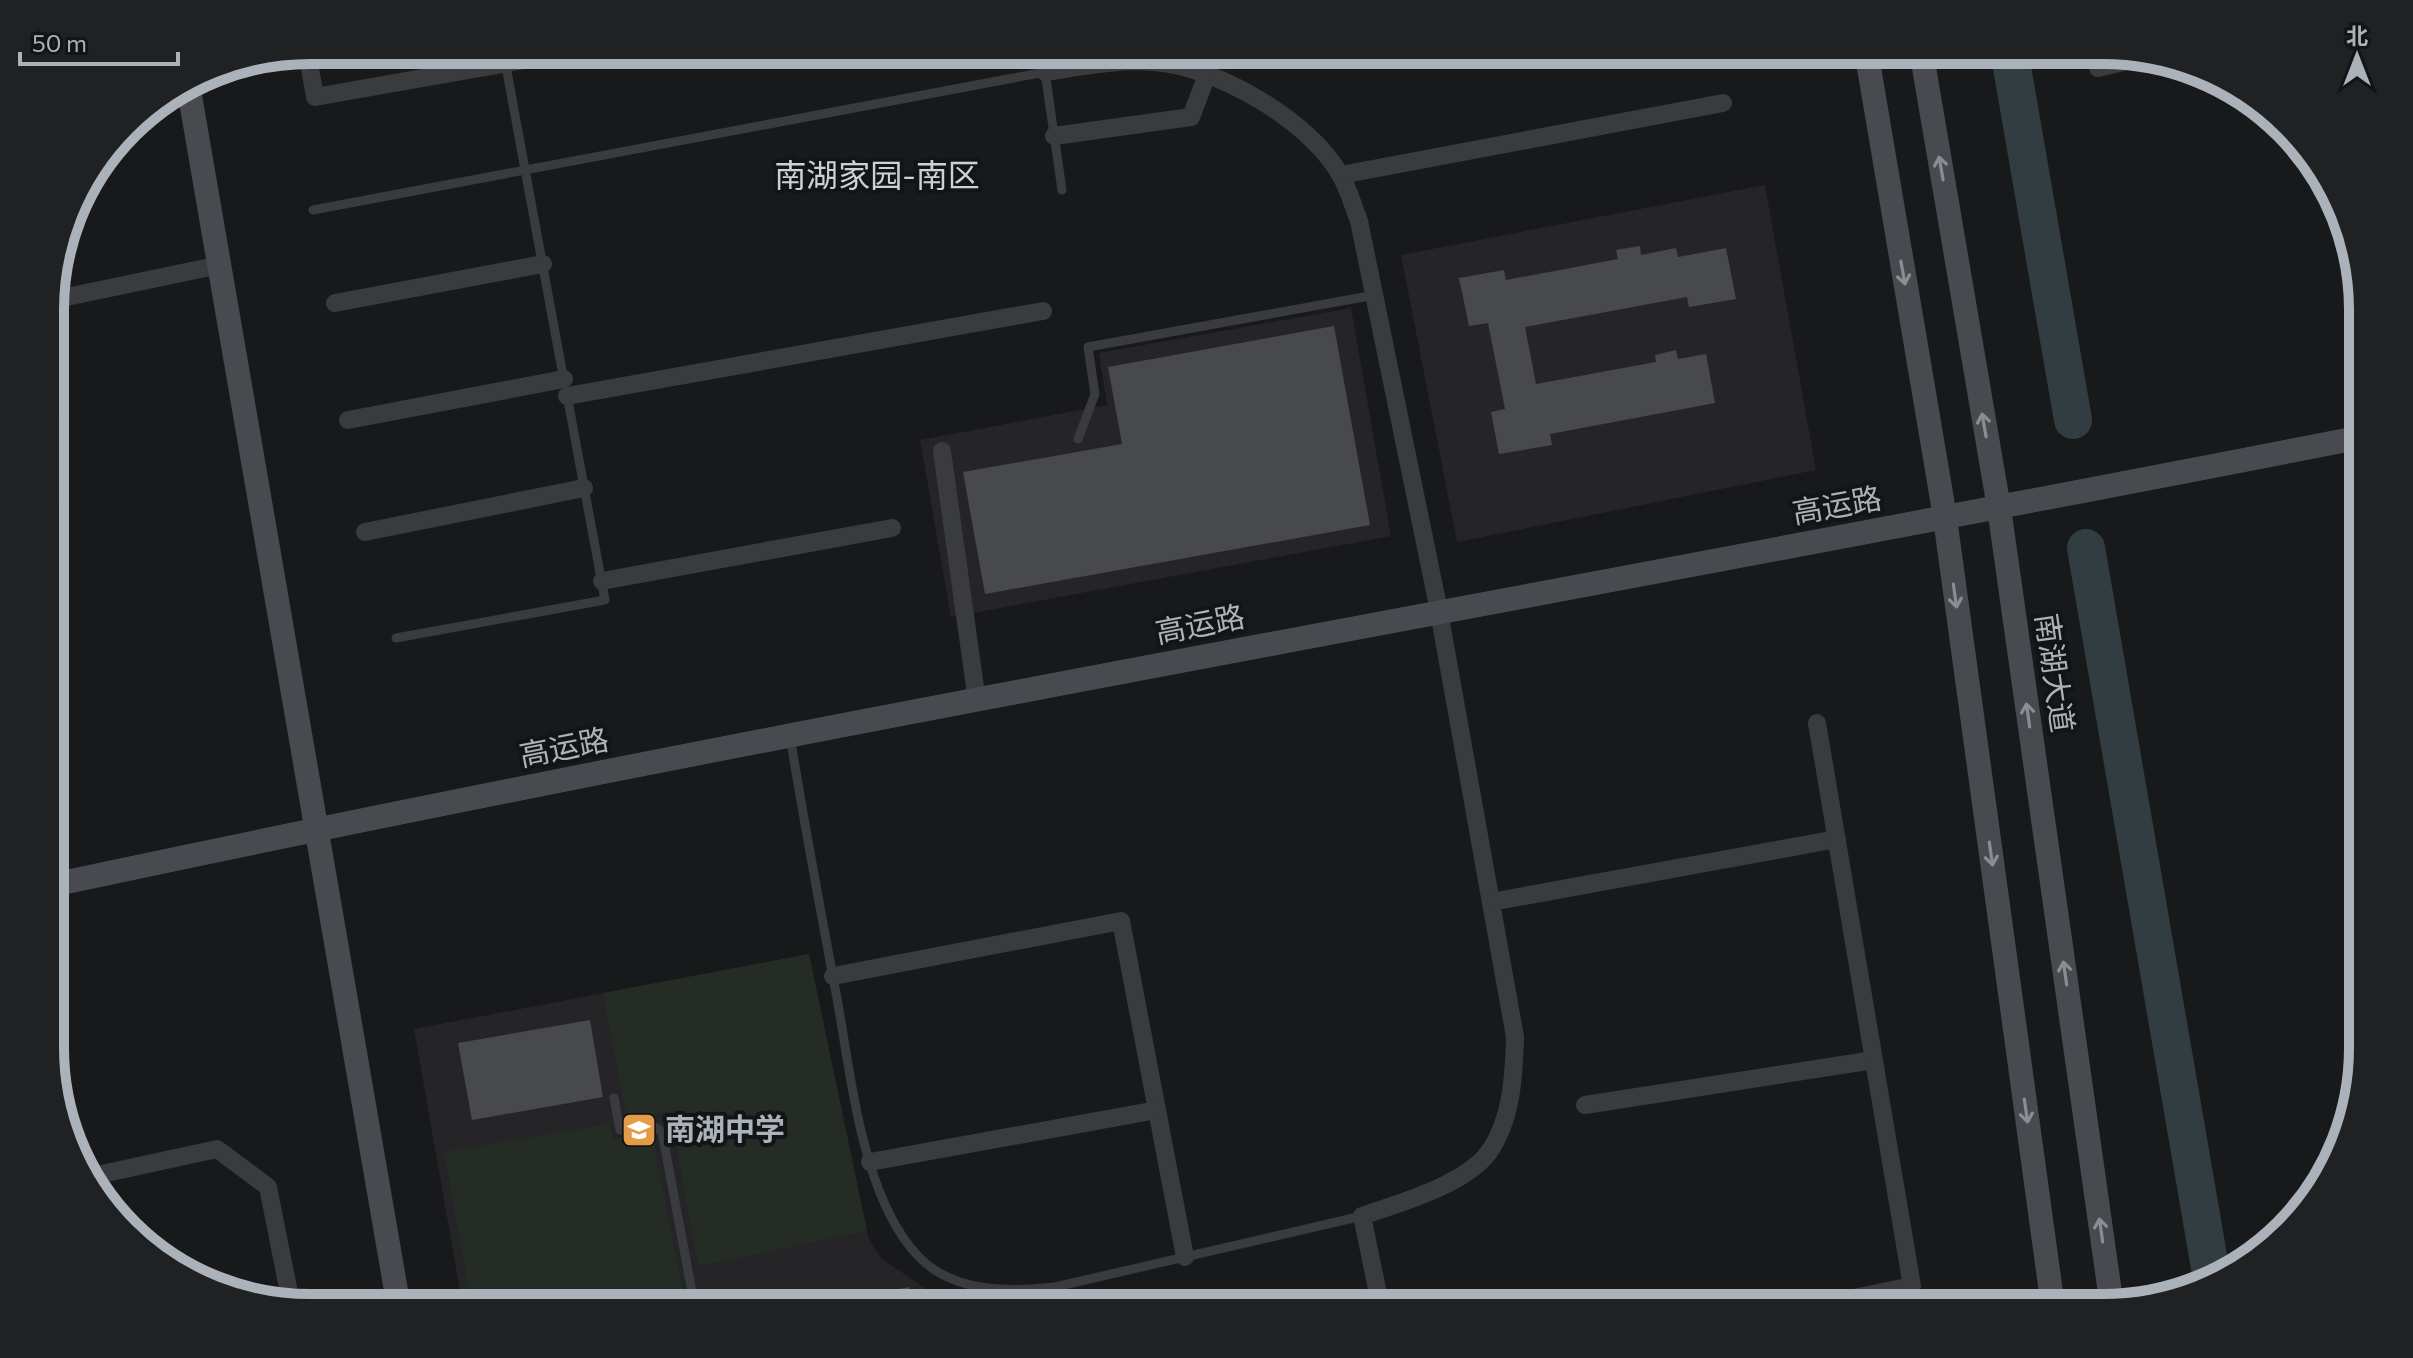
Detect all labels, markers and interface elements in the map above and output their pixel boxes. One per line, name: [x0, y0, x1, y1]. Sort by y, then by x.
scale bar: [20, 16, 178, 66]
north arrow: [2317, 16, 2397, 96]
text: 北: [2346, 22, 2368, 49]
text: 50 m: [32, 28, 87, 57]
district label: 南湖家园-南区: [774, 154, 980, 194]
one-way arrow: [1933, 156, 1948, 181]
one-way arrow: [1897, 260, 1912, 285]
one-way arrow: [1976, 412, 1991, 438]
street label: 高运路: [1789, 478, 1884, 530]
one-way arrow: [1948, 583, 1963, 608]
street label: 高运路: [1152, 596, 1247, 649]
street label: 南湖大道: [2030, 611, 2083, 735]
one-way arrow: [2020, 703, 2035, 729]
street label: 高运路: [516, 719, 611, 772]
one-way arrow: [1983, 840, 1998, 866]
one-way arrow: [2057, 961, 2072, 986]
one-way arrow: [2019, 1098, 2034, 1123]
place label: 南湖中学: [665, 1109, 785, 1146]
school or university icon: 南湖中学: [620, 1111, 658, 1149]
one-way arrow: [2093, 1218, 2108, 1243]

